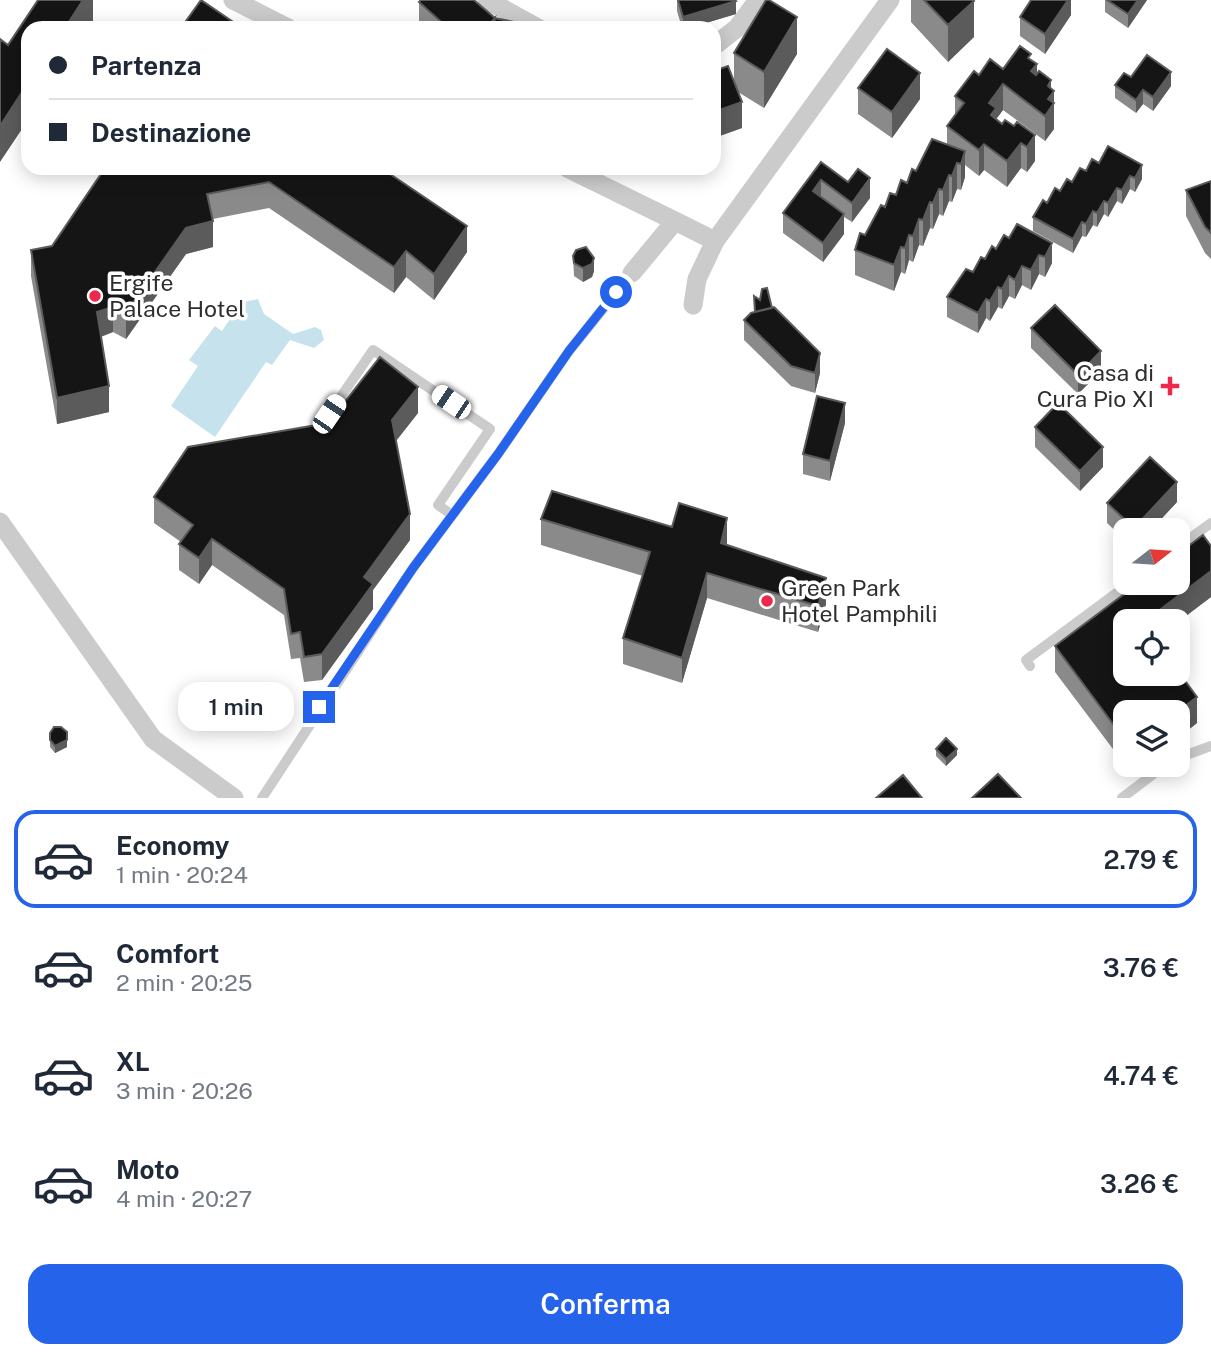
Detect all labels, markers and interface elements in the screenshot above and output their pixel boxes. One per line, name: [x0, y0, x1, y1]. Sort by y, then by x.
text: Partenza: [91, 50, 202, 81]
text: Destinazione: [91, 117, 251, 148]
place label: Ergife Palace Hotel: [109, 269, 245, 322]
route start: [600, 276, 632, 308]
marker: Ergife Palace Hotel: [87, 288, 103, 304]
place label: Casa di Cura Pio XI: [1037, 359, 1154, 412]
marker: Casa di Cura Pio XI: [1160, 376, 1180, 396]
car: [428, 382, 475, 422]
car: [309, 391, 350, 437]
north arrow: [1113, 518, 1190, 595]
map controls: [1113, 518, 1190, 777]
place label: Green Park Hotel Pamphili: [781, 574, 938, 627]
marker: Green Park Hotel Pamphili: [759, 593, 775, 609]
button: locate: [1113, 609, 1190, 686]
callout: 1 min: [179, 682, 294, 732]
route end: [303, 691, 335, 723]
text: 1 min: [209, 693, 263, 720]
button: layers: [1113, 700, 1190, 777]
icon: car: [32, 828, 95, 891]
text: Economy: [116, 830, 229, 861]
text: 2.79 €: [1103, 844, 1179, 875]
text: 1 min · 20:24: [116, 861, 248, 888]
icon: car: [32, 936, 95, 999]
text: Comfort: [116, 938, 219, 969]
text: 3.76 €: [1103, 952, 1179, 983]
text: 2 min · 20:25: [116, 969, 252, 996]
icon: car: [32, 1044, 95, 1107]
text: XL: [116, 1046, 150, 1077]
text: 4.74 €: [1103, 1060, 1179, 1091]
text: 3 min · 20:26: [116, 1077, 253, 1104]
icon: car: [32, 1152, 95, 1215]
text: Moto: [116, 1154, 179, 1185]
text: 3.26 €: [1100, 1168, 1179, 1199]
text: 4 min · 20:27: [116, 1185, 252, 1212]
button: Conferma: [28, 1264, 1183, 1344]

